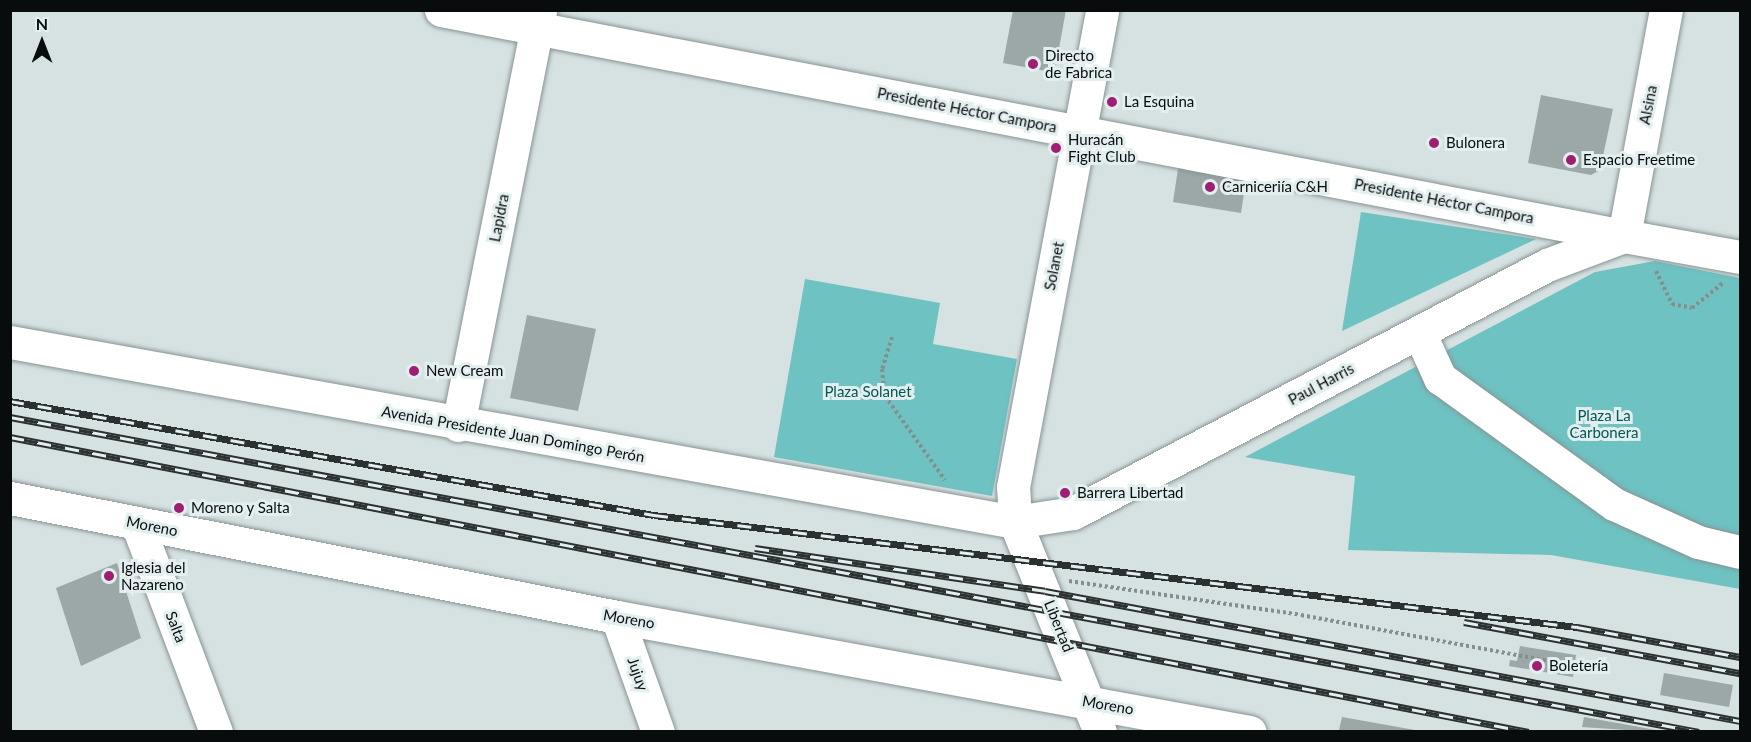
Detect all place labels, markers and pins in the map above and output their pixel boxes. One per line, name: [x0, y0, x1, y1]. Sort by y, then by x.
place label: Directo de Fabrica: [1045, 46, 1112, 81]
marker: Directo de Fabrica: [1026, 57, 1040, 71]
place label: La Esquina: [1124, 93, 1194, 111]
marker: La Esquina: [1105, 95, 1119, 109]
place label: Huracán Fight Club: [1068, 130, 1136, 165]
place label: Bulonera: [1446, 134, 1505, 152]
marker: Bulonera: [1427, 136, 1441, 150]
marker: Huracán Fight Club: [1049, 141, 1063, 155]
place label: Espacio Freetime: [1583, 151, 1695, 169]
marker: Espacio Freetime: [1564, 153, 1578, 167]
place label: Carniceriía C&H: [1222, 178, 1328, 196]
marker: Carniceriía C&H: [1203, 180, 1217, 194]
place label: New Cream: [426, 362, 504, 380]
marker: New Cream: [407, 364, 421, 378]
place label: Barrera Libertad: [1077, 484, 1184, 502]
marker: Barrera Libertad: [1058, 486, 1072, 500]
place label: Moreno y Salta: [191, 499, 290, 517]
marker: Moreno y Salta: [172, 501, 186, 515]
place label: Iglesia del Nazareno: [121, 558, 185, 593]
marker: Iglesia del Nazareno: [102, 569, 116, 583]
place label: Boletería: [1549, 657, 1608, 675]
marker: Boletería: [1530, 659, 1544, 673]

